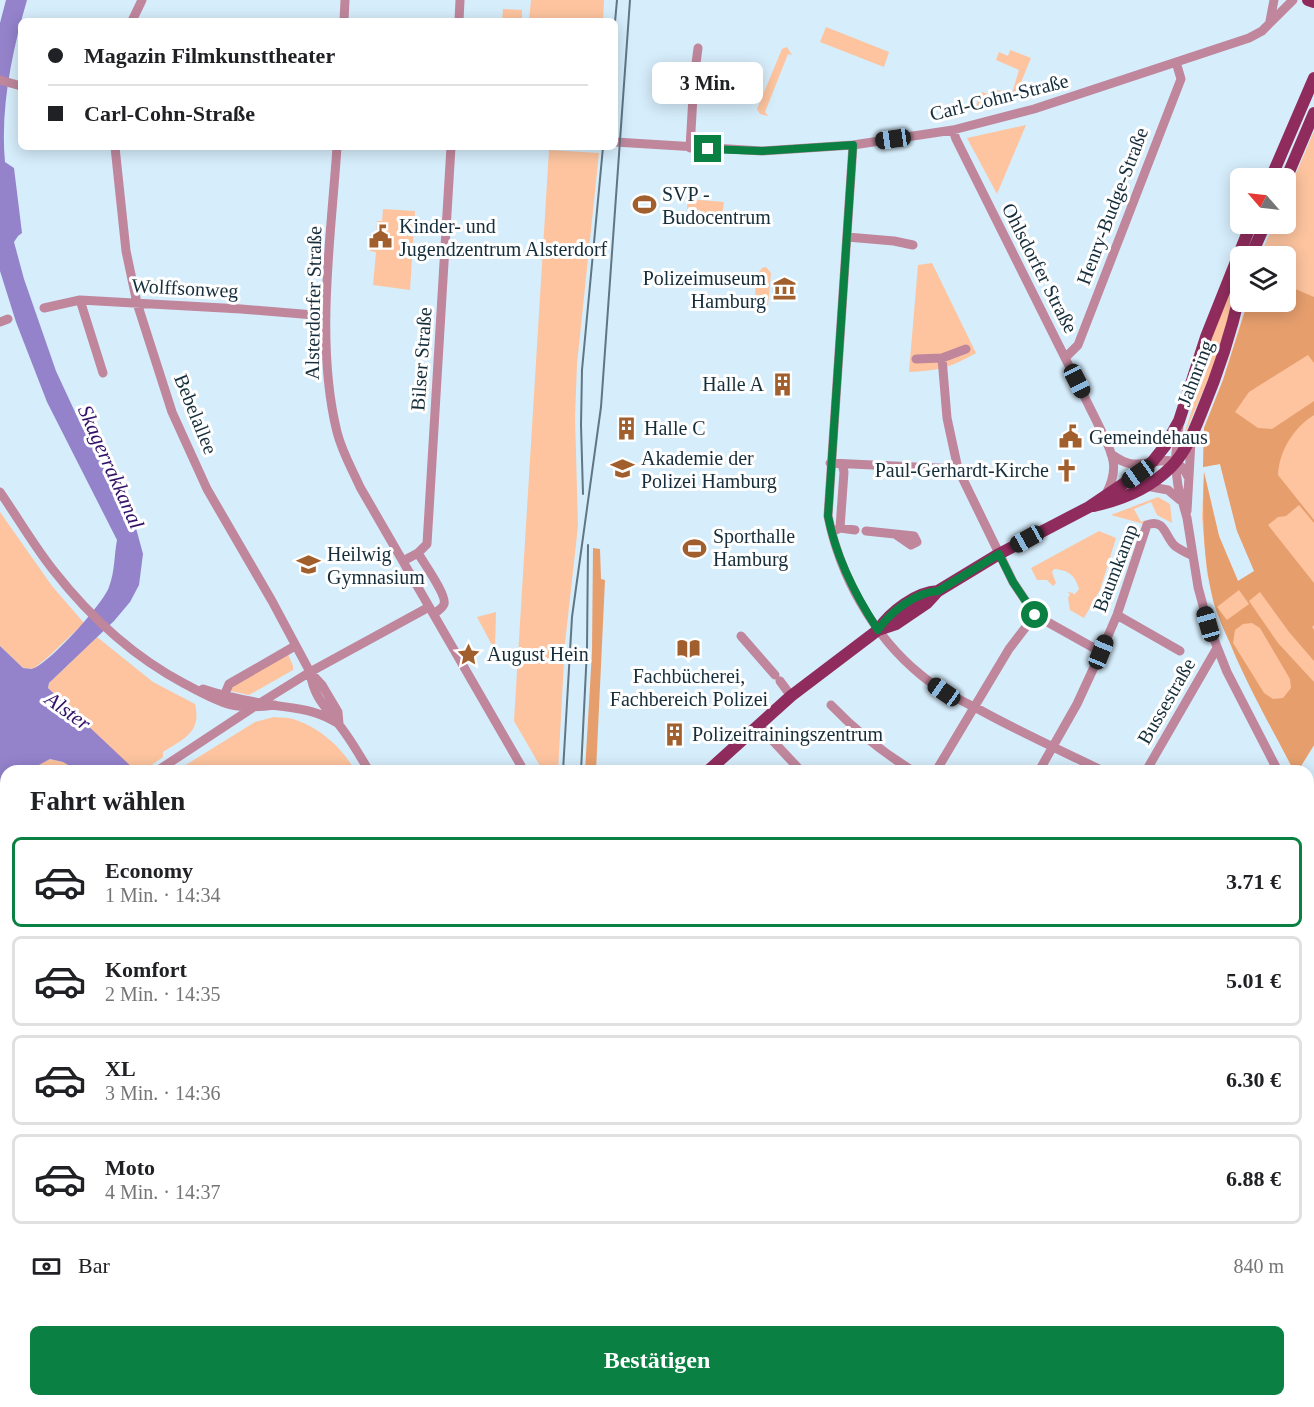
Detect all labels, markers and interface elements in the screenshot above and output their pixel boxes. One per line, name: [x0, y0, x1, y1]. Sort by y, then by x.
text: Magazin Filmkunsttheater: [84, 43, 335, 68]
callout: 3 Min.: [652, 62, 764, 104]
street label: Carl-Cohn-Straße: [927, 69, 1071, 125]
text: 3 Min.: [680, 72, 735, 94]
text: Carl-Cohn-Straße: [84, 101, 255, 126]
street label: Henry-Budge-Straße: [1072, 124, 1153, 288]
car: [874, 128, 912, 150]
route end: [694, 135, 721, 162]
north arrow: [1230, 168, 1296, 234]
map controls: [1230, 168, 1296, 312]
place label: SVP - Budocentrum: [662, 183, 771, 228]
sports icon: SVP - Budocentrum: [631, 192, 657, 218]
street label: Ohlsdorfer Straße: [998, 199, 1082, 337]
place label: Kinder- und Jugendzentrum Alsterdorf: [399, 215, 608, 261]
public building icon: Kinder- und Jugendzentrum Alsterdorf: [368, 224, 394, 250]
street label: Alsterdorfer Straße: [301, 226, 325, 380]
button: layers: [1230, 246, 1296, 312]
place label: Polizeimuseum Hamburg: [643, 267, 766, 313]
street label: Wolffsonweg: [131, 274, 239, 303]
museum icon: Polizeimuseum Hamburg: [771, 276, 797, 302]
street label: Bilser Straße: [406, 306, 436, 412]
street label: Jahnring: [1172, 337, 1219, 409]
car: [1061, 361, 1093, 401]
street label: Bebelallee: [170, 371, 222, 457]
building icon: Halle A: [769, 371, 795, 397]
place label: Halle A: [702, 373, 765, 395]
water label: Skagerrakkanal: [73, 401, 149, 533]
building icon: Halle C: [613, 415, 639, 441]
place label: Halle C: [644, 417, 706, 439]
public building icon: Gemeindehaus: [1058, 424, 1084, 450]
place label: Gemeindehaus: [1089, 426, 1208, 448]
place label: Akademie der Polizei Hamburg: [641, 447, 777, 493]
school or university icon: Akademie der Polizei Hamburg: [610, 456, 636, 482]
car: [1118, 456, 1158, 492]
church icon: Paul-Gerhardt-Kirche: [1054, 457, 1080, 483]
place label: Paul-Gerhardt-Kirche: [875, 459, 1049, 481]
street label: Baumkamp: [1088, 521, 1143, 615]
car: [1007, 522, 1047, 556]
place label: Sporthalle Hamburg: [713, 525, 795, 571]
sports icon: Sporthalle Hamburg: [682, 535, 708, 561]
place label: Heilwig Gymnasium: [327, 543, 425, 589]
school or university icon: Heilwig Gymnasium: [296, 552, 322, 578]
route start: [1021, 601, 1048, 628]
car: [1194, 604, 1222, 644]
car: [1086, 632, 1116, 672]
library icon: Fachbücherei, Fachbereich Polizei: [676, 635, 702, 661]
place icon: August Hein: [456, 641, 482, 667]
place label: August Hein: [487, 643, 589, 666]
street label: Bussestraße: [1133, 654, 1199, 748]
place label: Fachbücherei, Fachbereich Polizei: [610, 665, 769, 710]
car: [924, 674, 964, 710]
water label: Alster: [39, 685, 96, 736]
building icon: Polizeitrainingszentrum: [661, 721, 687, 747]
place label: Polizeitrainingszentrum: [692, 723, 884, 746]
text: Fahrt wählen: [30, 786, 185, 816]
icon: car: [33, 855, 87, 909]
text: Economy: [105, 858, 193, 883]
text: 3.71 €: [1226, 869, 1281, 894]
text: 1 Min. · 14:34: [105, 884, 221, 906]
icon: car: [33, 954, 87, 1008]
text: Komfort: [105, 957, 187, 982]
text: 5.01 €: [1226, 968, 1281, 993]
text: 2 Min. · 14:35: [105, 983, 221, 1005]
icon: car: [33, 1053, 87, 1107]
text: XL: [105, 1056, 136, 1081]
text: 6.30 €: [1226, 1067, 1281, 1092]
text: 3 Min. · 14:36: [105, 1082, 221, 1104]
icon: car: [33, 1152, 87, 1206]
text: Moto: [105, 1155, 155, 1180]
text: 6.88 €: [1226, 1166, 1281, 1191]
text: 4 Min. · 14:37: [105, 1181, 221, 1203]
icon: cash: [30, 1250, 63, 1283]
text: Bar: [78, 1253, 110, 1278]
text: 840 m: [1233, 1255, 1284, 1277]
button: Bestätigen: [30, 1326, 1284, 1395]

